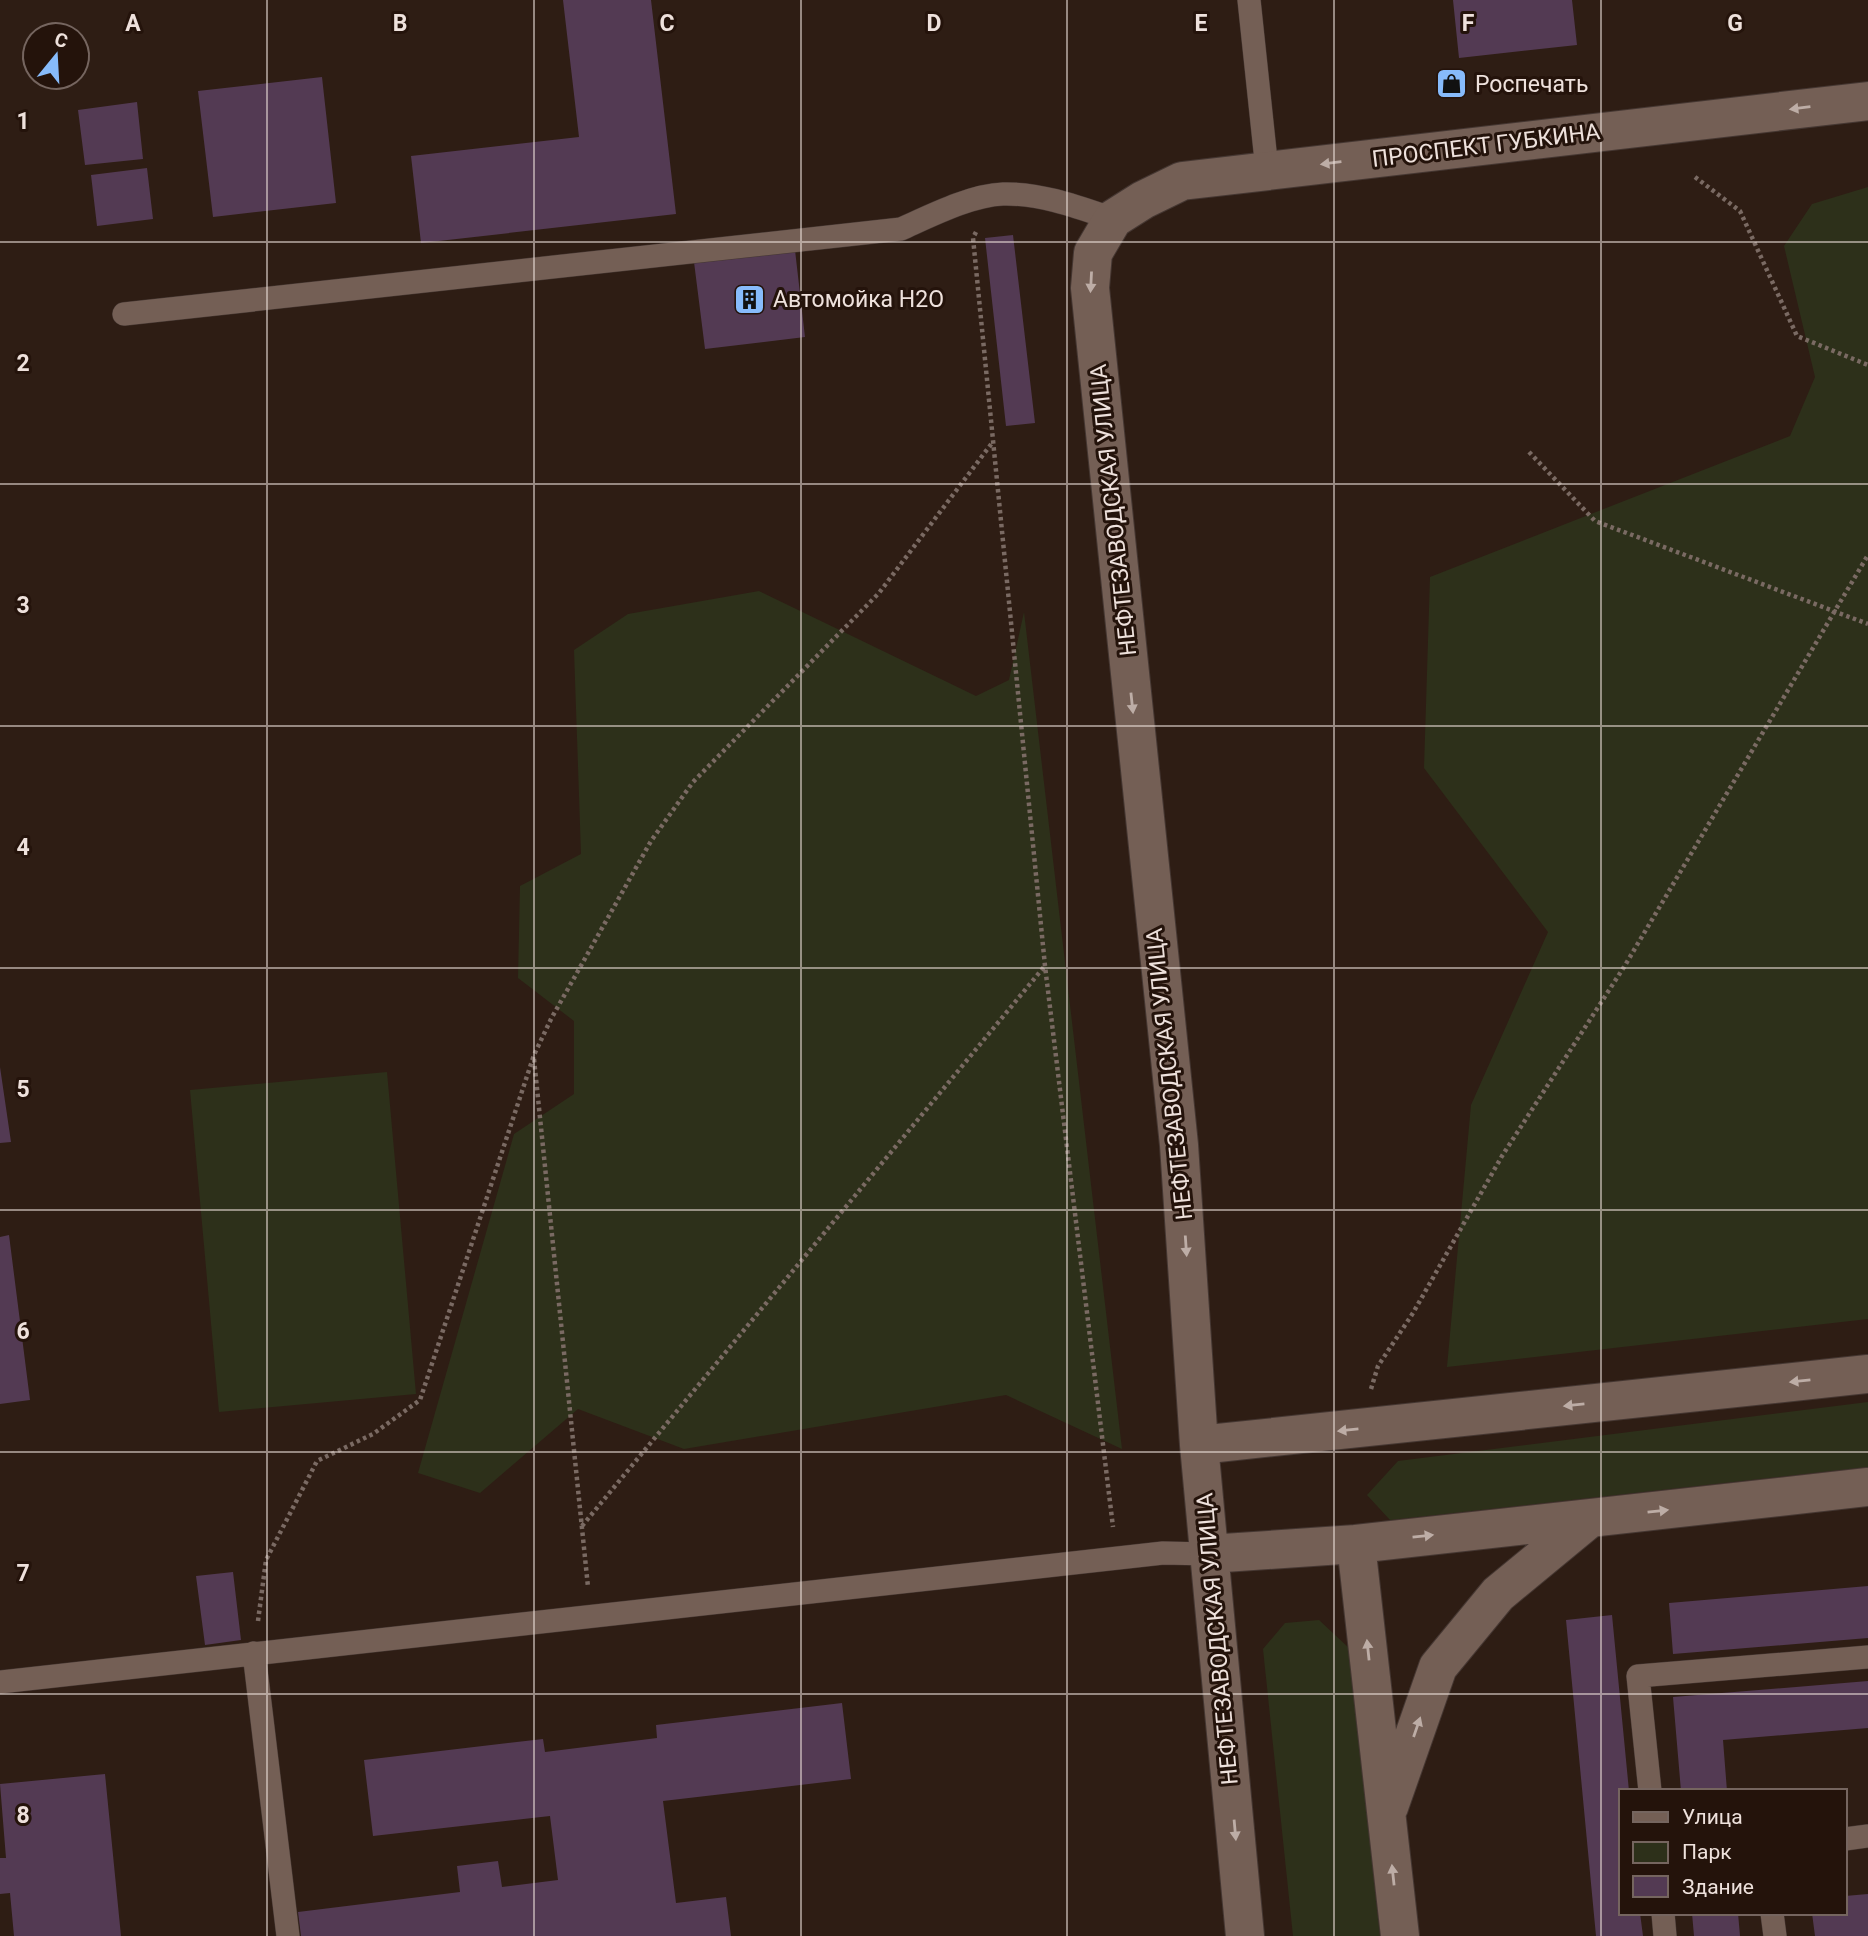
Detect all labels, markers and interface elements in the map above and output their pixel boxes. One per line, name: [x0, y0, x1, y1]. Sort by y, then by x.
text: A: [125, 10, 141, 37]
text: B: [393, 10, 407, 37]
text: C: [659, 10, 675, 37]
text: D: [927, 10, 941, 37]
text: E: [1195, 10, 1208, 37]
text: F: [1462, 10, 1475, 37]
text: G: [1727, 10, 1743, 37]
north arrow: [21, 21, 91, 91]
text: С: [52, 27, 71, 53]
shop icon: Роспечать: [1435, 67, 1469, 101]
place label: Роспечать: [1475, 71, 1588, 98]
one-way arrow: [1789, 103, 1811, 114]
text: 1: [16, 108, 30, 135]
street label: ПРОСПЕКТ ГУБКИНА: [1371, 118, 1602, 173]
one-way arrow: [1320, 158, 1342, 169]
one-way arrow: [1086, 271, 1097, 293]
building icon: Автомойка H2O: [733, 282, 767, 316]
place label: Автомойка H2O: [773, 286, 944, 313]
text: 2: [16, 350, 30, 377]
street label: НЕФТЕЗАВОДСКАЯ УЛИЦА: [1085, 363, 1142, 657]
text: 3: [16, 592, 30, 619]
one-way arrow: [1127, 692, 1138, 714]
text: 4: [16, 834, 30, 861]
street label: НЕФТЕЗАВОДСКАЯ УЛИЦА: [1141, 927, 1198, 1221]
text: 5: [16, 1076, 30, 1103]
one-way arrow: [1181, 1235, 1192, 1257]
text: 6: [16, 1318, 30, 1345]
one-way arrow: [1789, 1376, 1811, 1387]
one-way arrow: [1563, 1400, 1585, 1411]
one-way arrow: [1336, 1424, 1358, 1435]
street label: НЕФТЕЗАВОДСКАЯ УЛИЦА: [1191, 1492, 1244, 1786]
one-way arrow: [1647, 1505, 1669, 1516]
one-way arrow: [1413, 1531, 1435, 1542]
text: 7: [16, 1560, 30, 1587]
one-way arrow: [1362, 1639, 1373, 1661]
one-way arrow: [1412, 1717, 1423, 1738]
legend: [1619, 1789, 1847, 1915]
text: 8: [16, 1802, 30, 1829]
text: Улица: [1682, 1805, 1743, 1829]
one-way arrow: [1230, 1820, 1241, 1842]
text: Парк: [1682, 1840, 1732, 1864]
one-way arrow: [1388, 1864, 1399, 1886]
text: Здание: [1682, 1875, 1754, 1899]

